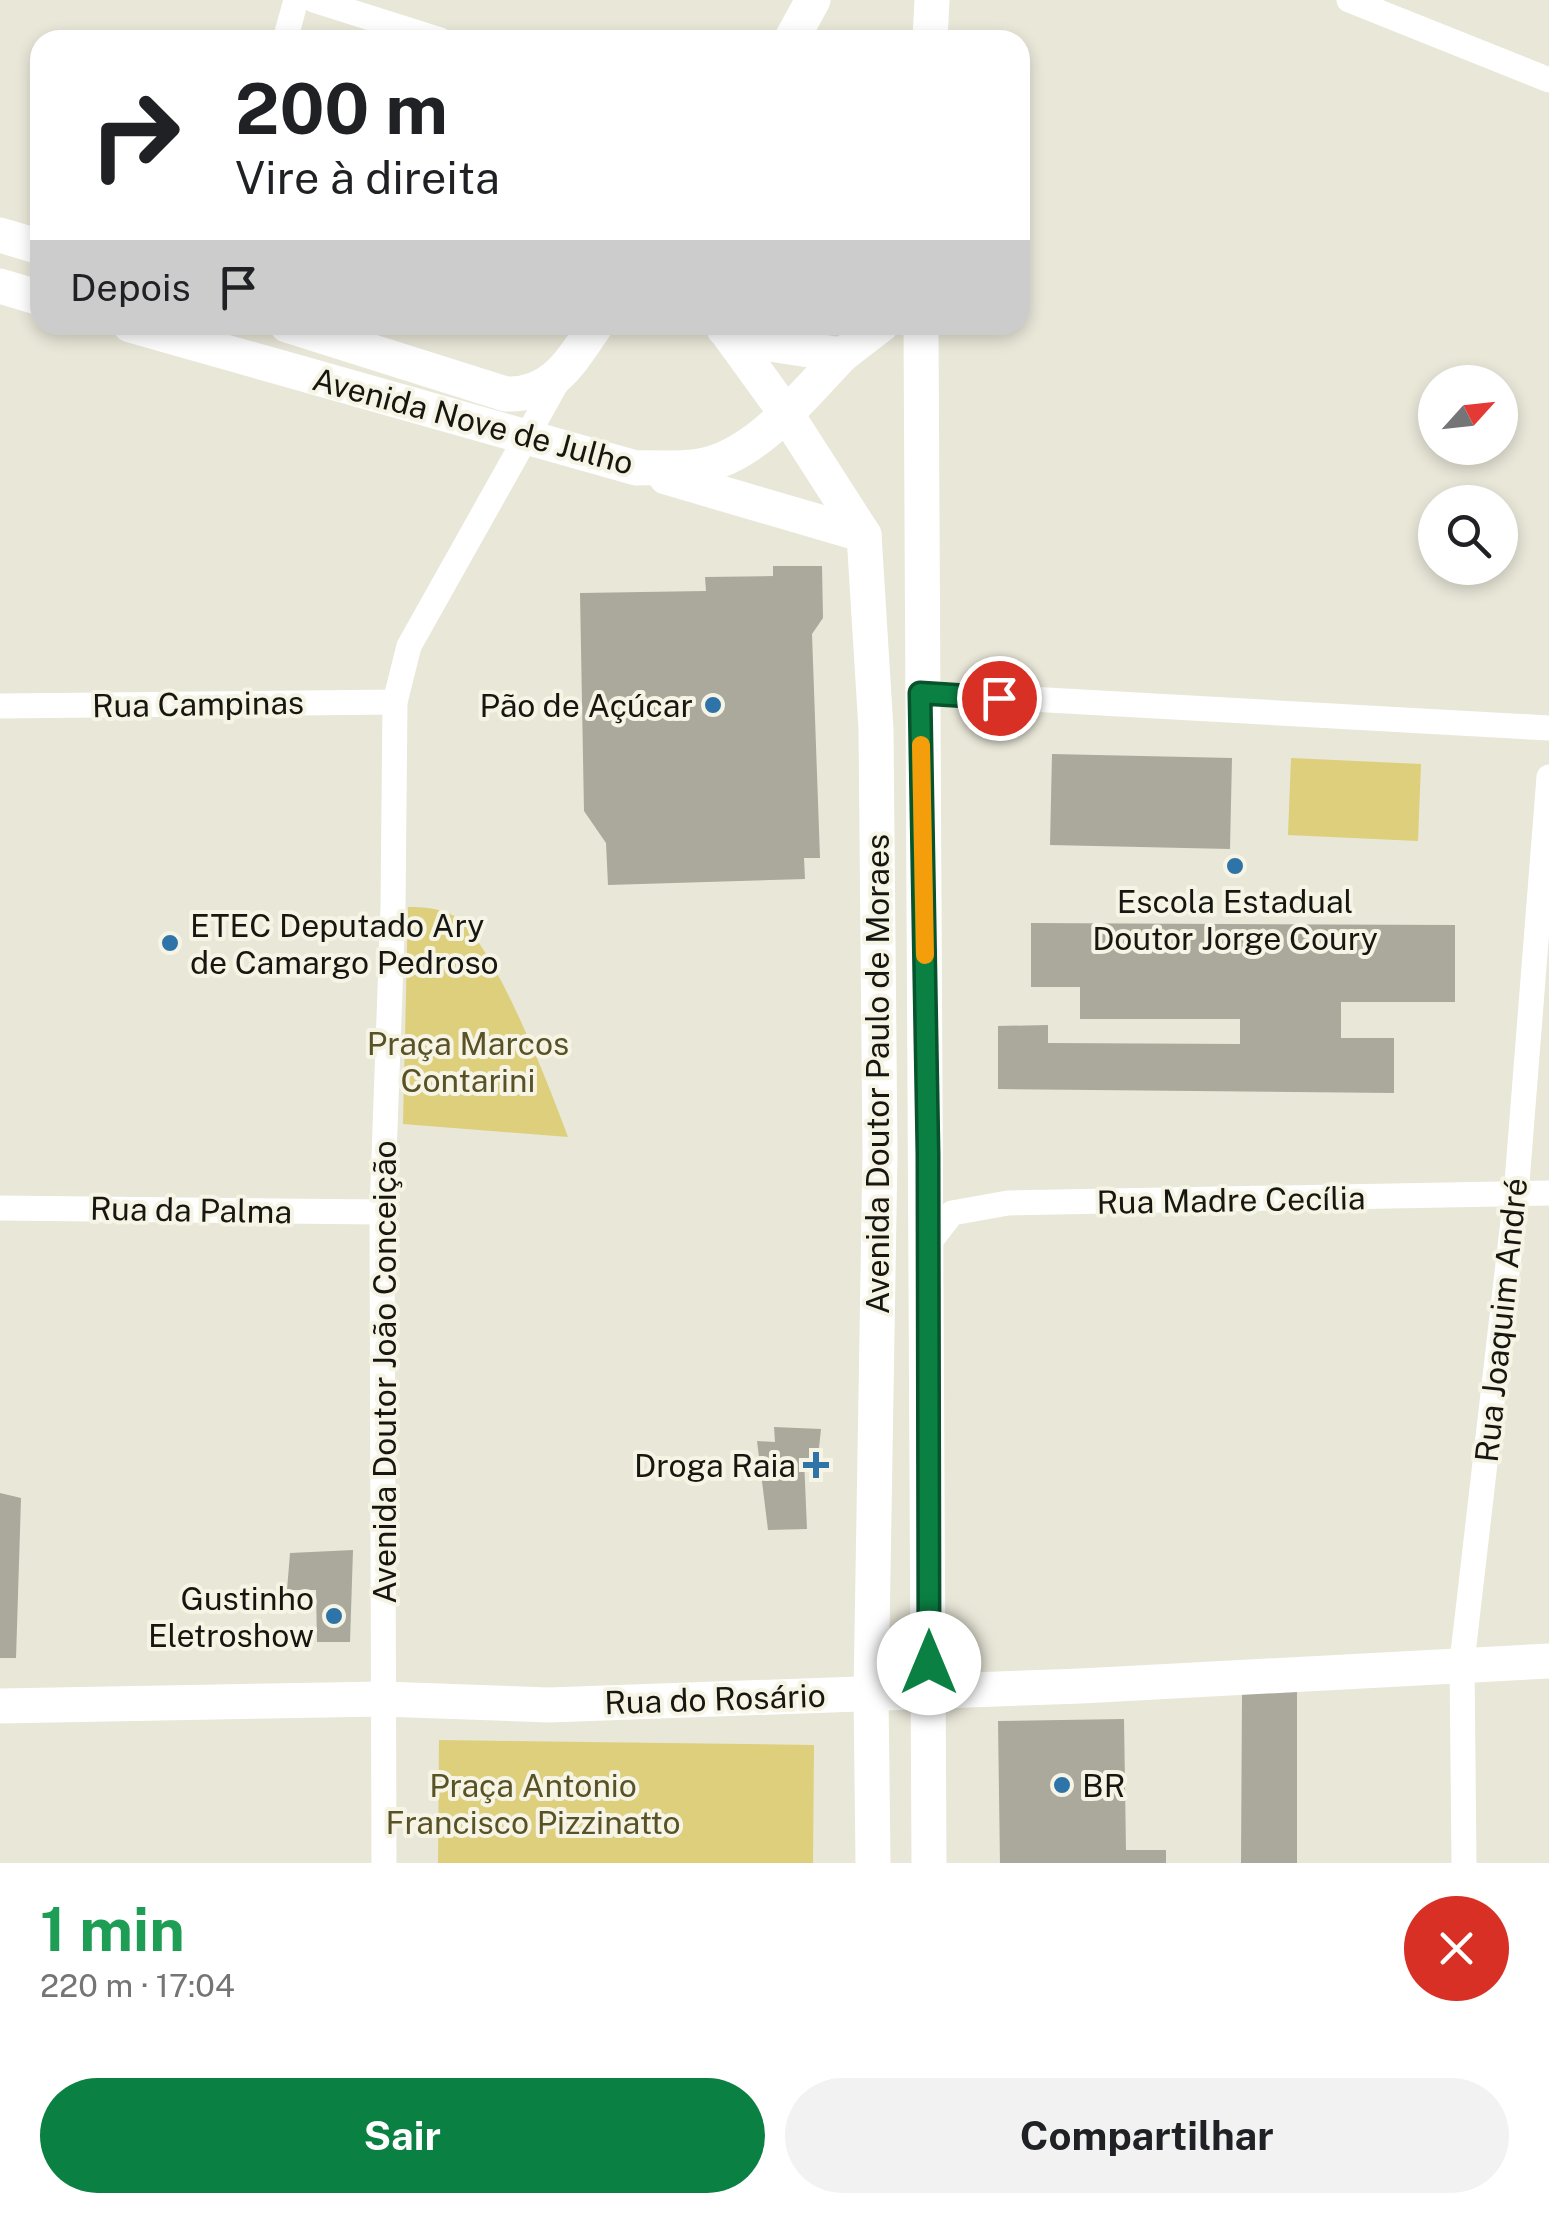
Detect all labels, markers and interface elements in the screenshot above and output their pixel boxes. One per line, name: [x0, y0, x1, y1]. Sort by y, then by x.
text: 200 m: [235, 67, 448, 150]
icon: right: [70, 70, 200, 200]
text: Vire à direita: [235, 151, 500, 204]
icon: arrive: [211, 260, 266, 315]
text: Depois: [70, 265, 191, 310]
street label: Avenida Nove de Julho: [309, 360, 637, 482]
north arrow: [1418, 365, 1518, 465]
map controls: [1418, 365, 1518, 585]
button: search: [1418, 485, 1518, 585]
pin: [957, 656, 1042, 741]
icon: arrive: [972, 671, 1027, 726]
street label: Rua Campinas: [92, 684, 304, 724]
place label: Pão de Açúcar: [480, 687, 693, 724]
marker: Pão de Açúcar: [702, 694, 724, 716]
street label: Avenida Doutor Paulo de Moraes: [859, 834, 896, 1314]
marker: Escola Estadual Doutor Jorge Coury: [1224, 855, 1246, 877]
place label: Escola Estadual Doutor Jorge Coury: [1092, 883, 1378, 957]
place label: ETEC Deputado Ary de Camargo Pedroso: [190, 907, 499, 981]
marker: ETEC Deputado Ary de Camargo Pedroso: [159, 932, 181, 954]
park label: Praça Marcos Contarini: [367, 1025, 569, 1099]
street label: Avenida Doutor João Conceição: [366, 1140, 403, 1604]
street label: Rua Joaquim André: [1468, 1176, 1534, 1464]
street label: Rua Madre Cecília: [1096, 1179, 1366, 1221]
street label: Rua da Palma: [90, 1190, 292, 1230]
place label: Droga Raia: [634, 1447, 796, 1484]
marker: Droga Raia: [805, 1454, 827, 1476]
place label: Gustinho Eletroshow: [148, 1580, 314, 1654]
marker: Gustinho Eletroshow: [323, 1605, 345, 1627]
position arrow: [877, 1611, 981, 1715]
street label: Rua do Rosário: [604, 1677, 826, 1721]
park label: Praça Antonio Francisco Pizzinatto: [385, 1767, 681, 1841]
place label: BR: [1082, 1767, 1125, 1804]
marker: BR: [1051, 1774, 1073, 1796]
text: 1 min: [40, 1894, 185, 1965]
button: close: [1404, 1896, 1509, 2001]
text: 220 m · 17:04: [40, 1967, 235, 2004]
button: Sair: [40, 2078, 765, 2193]
button: Compartilhar: [785, 2078, 1509, 2193]

